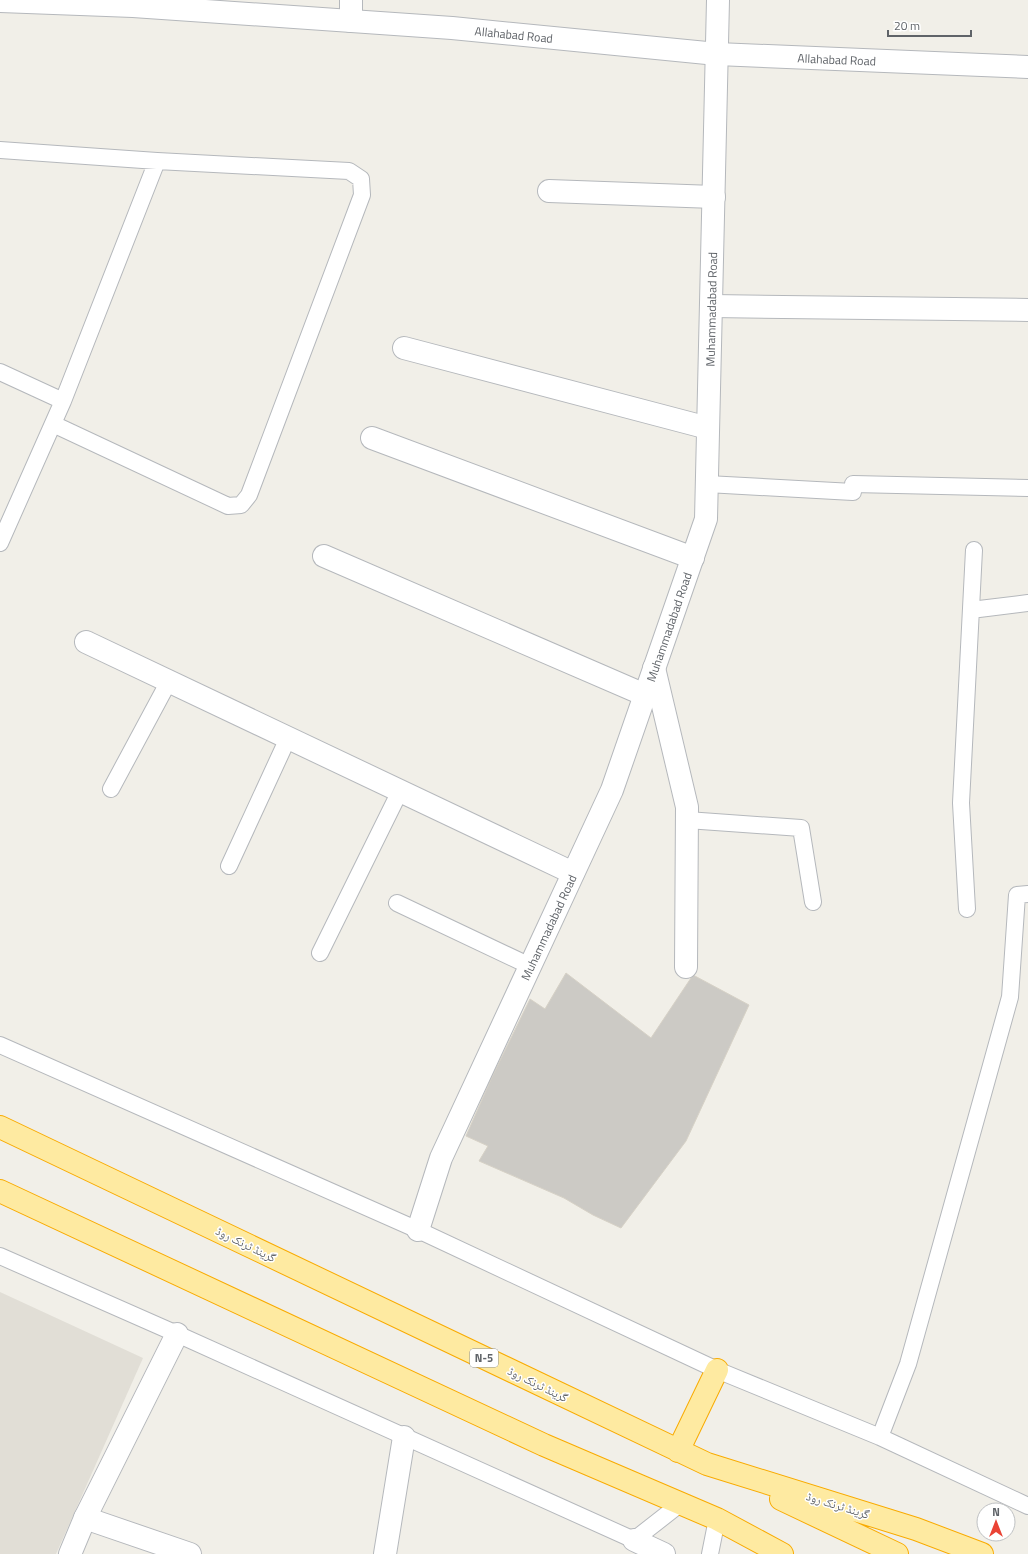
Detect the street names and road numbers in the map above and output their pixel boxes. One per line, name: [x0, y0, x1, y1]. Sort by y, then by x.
street label: Allahabad Road: [474, 21, 554, 47]
street label: Allahabad Road: [797, 48, 876, 70]
street label: Muhammadabad Road: [700, 252, 722, 367]
street label: Muhammadabad Road: [641, 570, 696, 684]
street label: Muhammadabad Road: [515, 871, 581, 983]
street label: گرینڈ ٹرنک روڈ: [213, 1221, 279, 1267]
road number: N-5: [470, 1349, 498, 1367]
street label: گرینڈ ٹرنک روڈ: [505, 1361, 571, 1407]
street label: گرینڈ ٹرنک روڈ: [804, 1486, 872, 1524]

